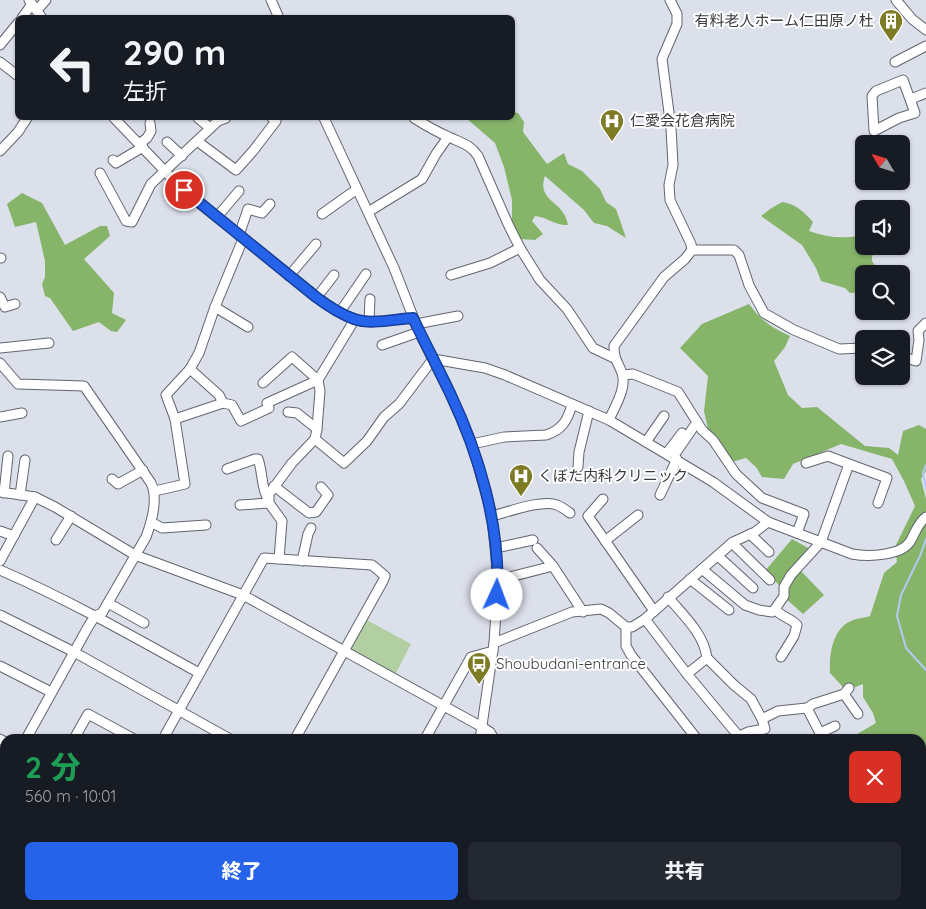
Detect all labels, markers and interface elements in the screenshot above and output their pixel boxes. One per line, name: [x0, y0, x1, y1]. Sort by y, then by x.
building icon: 有料老人ホーム仁田原ノ杜: [878, 8, 904, 42]
place label: 有料老人ホーム仁田原ノ杜: [694, 11, 874, 30]
text: 290 m: [123, 30, 226, 74]
icon: left: [40, 35, 105, 100]
text: 左折: [123, 77, 167, 105]
hospital icon: 仁愛会花倉病院: [599, 108, 625, 142]
place label: 仁愛会花倉病院: [630, 111, 735, 130]
north arrow: [855, 135, 910, 190]
map controls: [855, 135, 910, 385]
pin: [163, 169, 205, 211]
icon: arrive: [170, 176, 198, 204]
button: sound: [855, 200, 910, 255]
button: search: [855, 265, 910, 320]
button: layers: [855, 330, 910, 385]
hospital icon: くぼた内科クリニック: [508, 463, 534, 497]
place label: くぼた内科クリニック: [538, 466, 688, 485]
position arrow: [470, 568, 522, 620]
bus stop icon: Shoubudani-entrance: [466, 651, 492, 685]
place label: Shoubudani-entrance: [496, 654, 646, 673]
text: 2 分: [25, 748, 80, 786]
button: close: [849, 751, 901, 803]
text: 560 m · 10:01: [25, 786, 117, 806]
button: 終了: [25, 842, 458, 900]
button: 共有: [468, 842, 901, 900]

